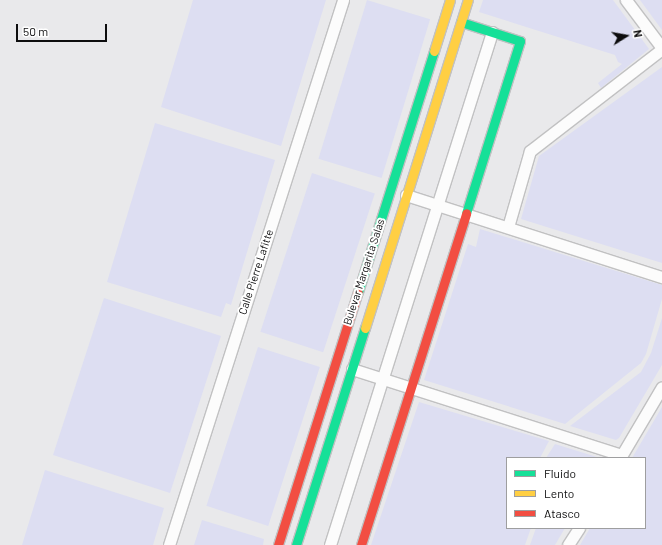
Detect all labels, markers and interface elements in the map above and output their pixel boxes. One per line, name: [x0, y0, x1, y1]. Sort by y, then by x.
scale bar: [18, 16, 109, 42]
north arrow: [606, 16, 646, 56]
text: 50 m: [23, 24, 48, 38]
text: N: [631, 29, 645, 38]
street label: Bulevar Margarita Salas: [341, 217, 387, 327]
street label: Calle Pierre Lafitte: [236, 228, 276, 316]
legend: [506, 457, 646, 529]
text: Fluido: [544, 466, 576, 480]
text: Lento: [544, 486, 574, 500]
text: Atasco: [544, 506, 580, 520]

